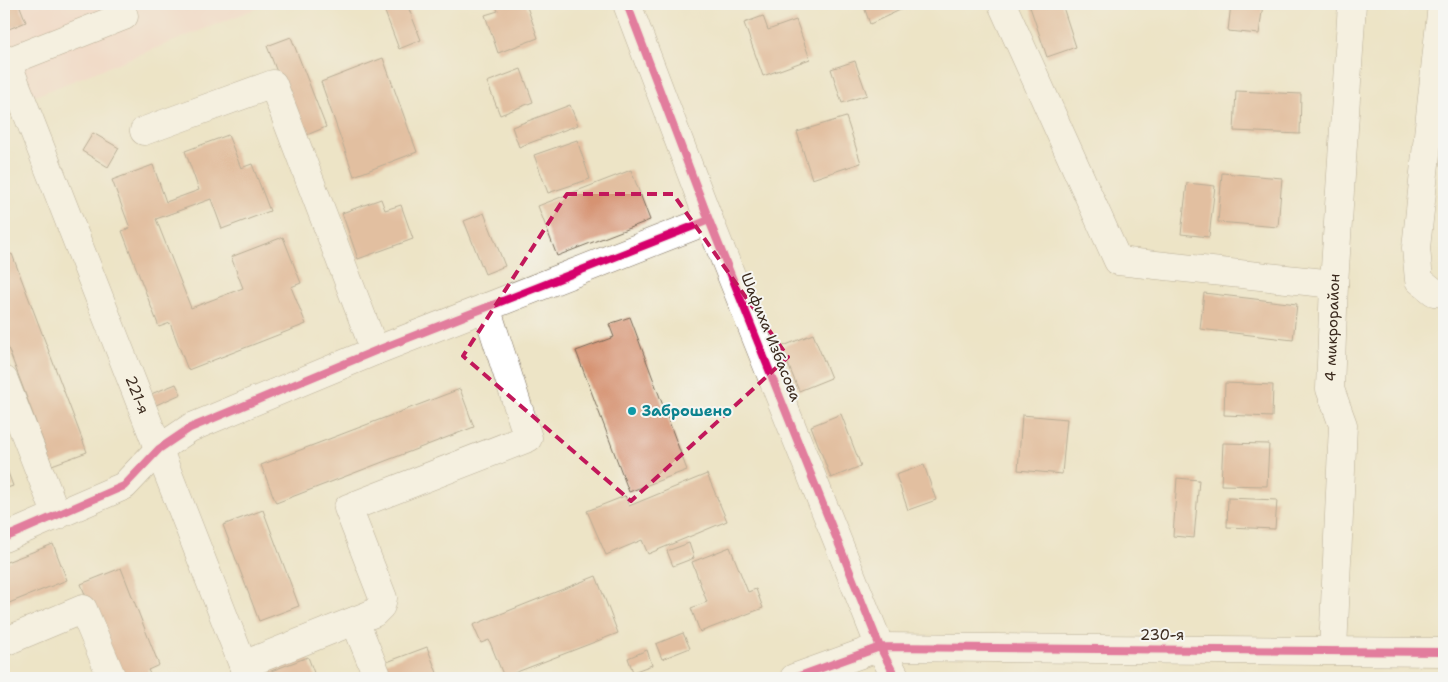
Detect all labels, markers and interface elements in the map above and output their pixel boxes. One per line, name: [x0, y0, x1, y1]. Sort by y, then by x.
street label: Шафиха Избасова: [736, 270, 806, 405]
street label: 4 микрорайон: [1320, 273, 1345, 382]
street label: 221-я: [121, 373, 154, 417]
place label: Заброшено: [642, 401, 732, 421]
marker: Заброшено: [626, 405, 638, 417]
street label: 230-я: [1140, 625, 1184, 645]

